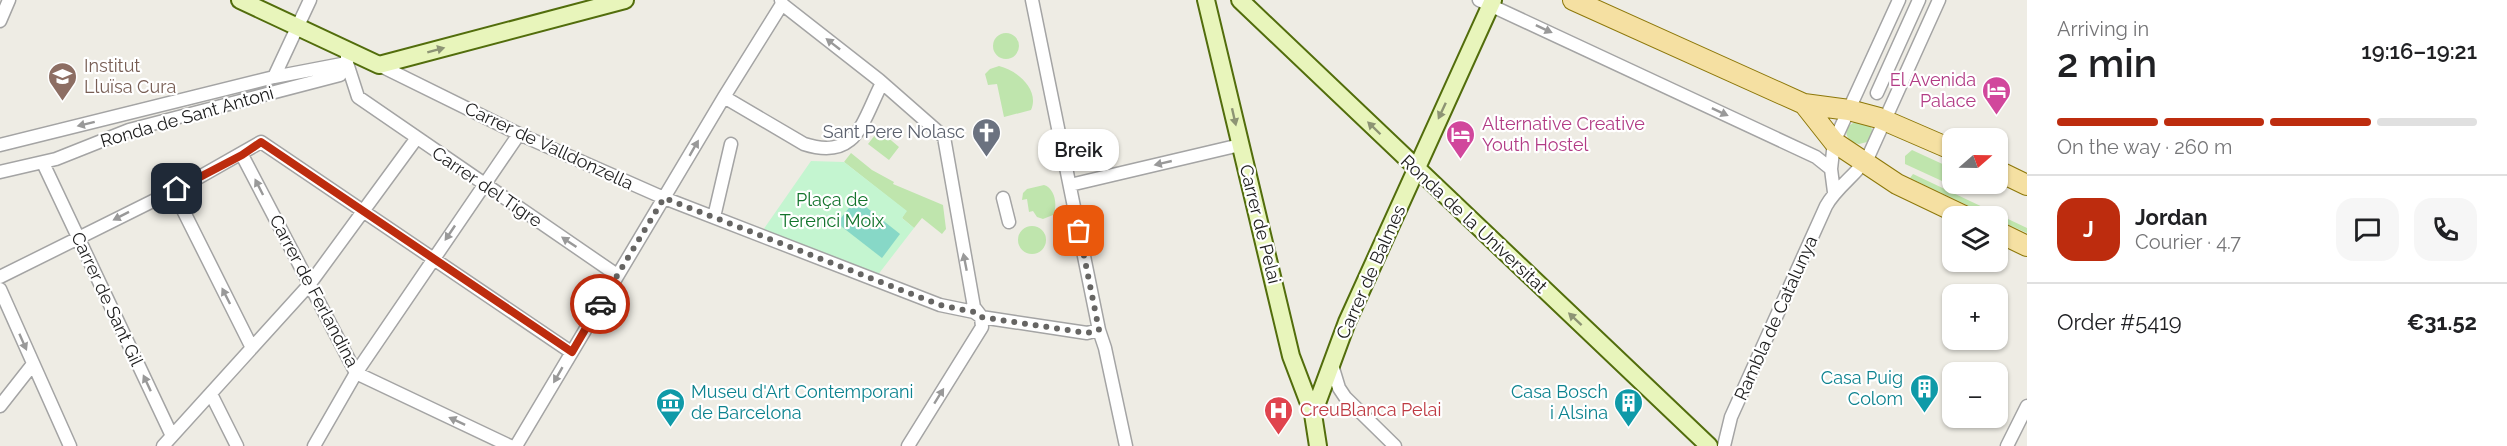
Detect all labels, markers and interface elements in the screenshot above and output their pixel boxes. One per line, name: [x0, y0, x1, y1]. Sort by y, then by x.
text: Arriving in: [2057, 17, 2149, 41]
one-way arrow: [1535, 25, 1552, 34]
one-way arrow: [825, 38, 841, 51]
text: 19:16–19:21: [2361, 38, 2477, 64]
text: 2 min: [2057, 40, 2157, 86]
one-way arrow: [427, 45, 445, 54]
place label: Institut Lluïsa Cura: [84, 55, 176, 97]
school or university icon: Institut Lluïsa Cura: [47, 60, 79, 102]
place label: El Avenida Palace: [1890, 69, 1976, 111]
hotel icon: El Avenida Palace: [1981, 74, 2013, 116]
street label: Ronda de Sant Antoni: [98, 82, 276, 151]
street label: Carrer de Valldonzella: [462, 97, 637, 194]
one-way arrow: [1438, 102, 1447, 119]
one-way arrow: [1712, 107, 1729, 116]
one-way arrow: [1230, 108, 1239, 127]
place label: Alternative Creative Youth Hostel: [1482, 113, 1645, 155]
church icon: Sant Pere Nolasc: [970, 116, 1002, 158]
hotel icon: Alternative Creative Youth Hostel: [1445, 118, 1477, 160]
one-way arrow: [77, 120, 96, 130]
place label: Sant Pere Nolasc: [823, 121, 965, 142]
one-way arrow: [1367, 122, 1381, 136]
north arrow: [1942, 128, 2008, 194]
map controls: [1942, 128, 2008, 428]
callout: Breik: [1038, 129, 1120, 171]
text: On the way · 260 m: [2057, 135, 2232, 159]
text: Breik: [1054, 138, 1103, 162]
one-way arrow: [688, 140, 699, 156]
street label: Carrer del Tigre: [428, 142, 547, 231]
street label: Ronda de la Universitat: [1397, 150, 1552, 297]
one-way arrow: [1153, 159, 1172, 168]
street label: Carrer de Pelai: [1236, 162, 1285, 286]
pin: [151, 163, 202, 214]
icon: home: [160, 172, 193, 205]
one-way arrow: [254, 179, 264, 196]
park label: Plaça de Terenci Moix: [780, 189, 884, 231]
button: chat: [2336, 198, 2399, 261]
button: phone: [2414, 198, 2477, 261]
street label: Carrer de Balmes: [1332, 201, 1410, 342]
text: Jordan: [2135, 204, 2207, 230]
pin: [1053, 205, 1104, 256]
button: layers: [1942, 206, 2008, 272]
one-way arrow: [112, 211, 130, 221]
street label: Carrer de Ferlandina: [265, 211, 363, 370]
icon: bag: [1062, 214, 1095, 247]
text: J: [2083, 216, 2094, 242]
one-way arrow: [444, 225, 456, 241]
street label: Carrer de Sant Gil: [67, 228, 148, 369]
text: Courier · 4.7: [2135, 230, 2241, 254]
street label: Rambla de Catalunya: [1730, 232, 1821, 403]
one-way arrow: [561, 236, 577, 248]
one-way arrow: [961, 252, 970, 271]
courier: [570, 274, 630, 334]
button: +: [1942, 284, 2008, 350]
one-way arrow: [221, 287, 231, 304]
icon: car: [584, 288, 617, 321]
text: Order #5419: [2057, 309, 2182, 335]
text: €31.52: [2407, 309, 2477, 335]
one-way arrow: [1568, 313, 1583, 326]
one-way arrow: [19, 334, 28, 351]
button: −: [1942, 362, 2008, 428]
one-way arrow: [553, 367, 564, 383]
place label: Casa Puig Colom: [1821, 367, 1903, 409]
building icon: Casa Puig Colom: [1908, 372, 1940, 414]
one-way arrow: [142, 375, 151, 392]
place label: Museu d'Art Contemporani de Barcelona: [691, 381, 913, 423]
place label: Casa Bosch i Alsina: [1511, 381, 1608, 423]
museum icon: Museu d'Art Contemporani de Barcelona: [654, 386, 686, 428]
building icon: Casa Bosch i Alsina: [1613, 386, 1645, 428]
one-way arrow: [933, 388, 944, 404]
hospital icon: CreuBlanca Pelai: [1263, 394, 1295, 436]
place label: CreuBlanca Pelai: [1300, 399, 1441, 420]
one-way arrow: [448, 416, 465, 425]

